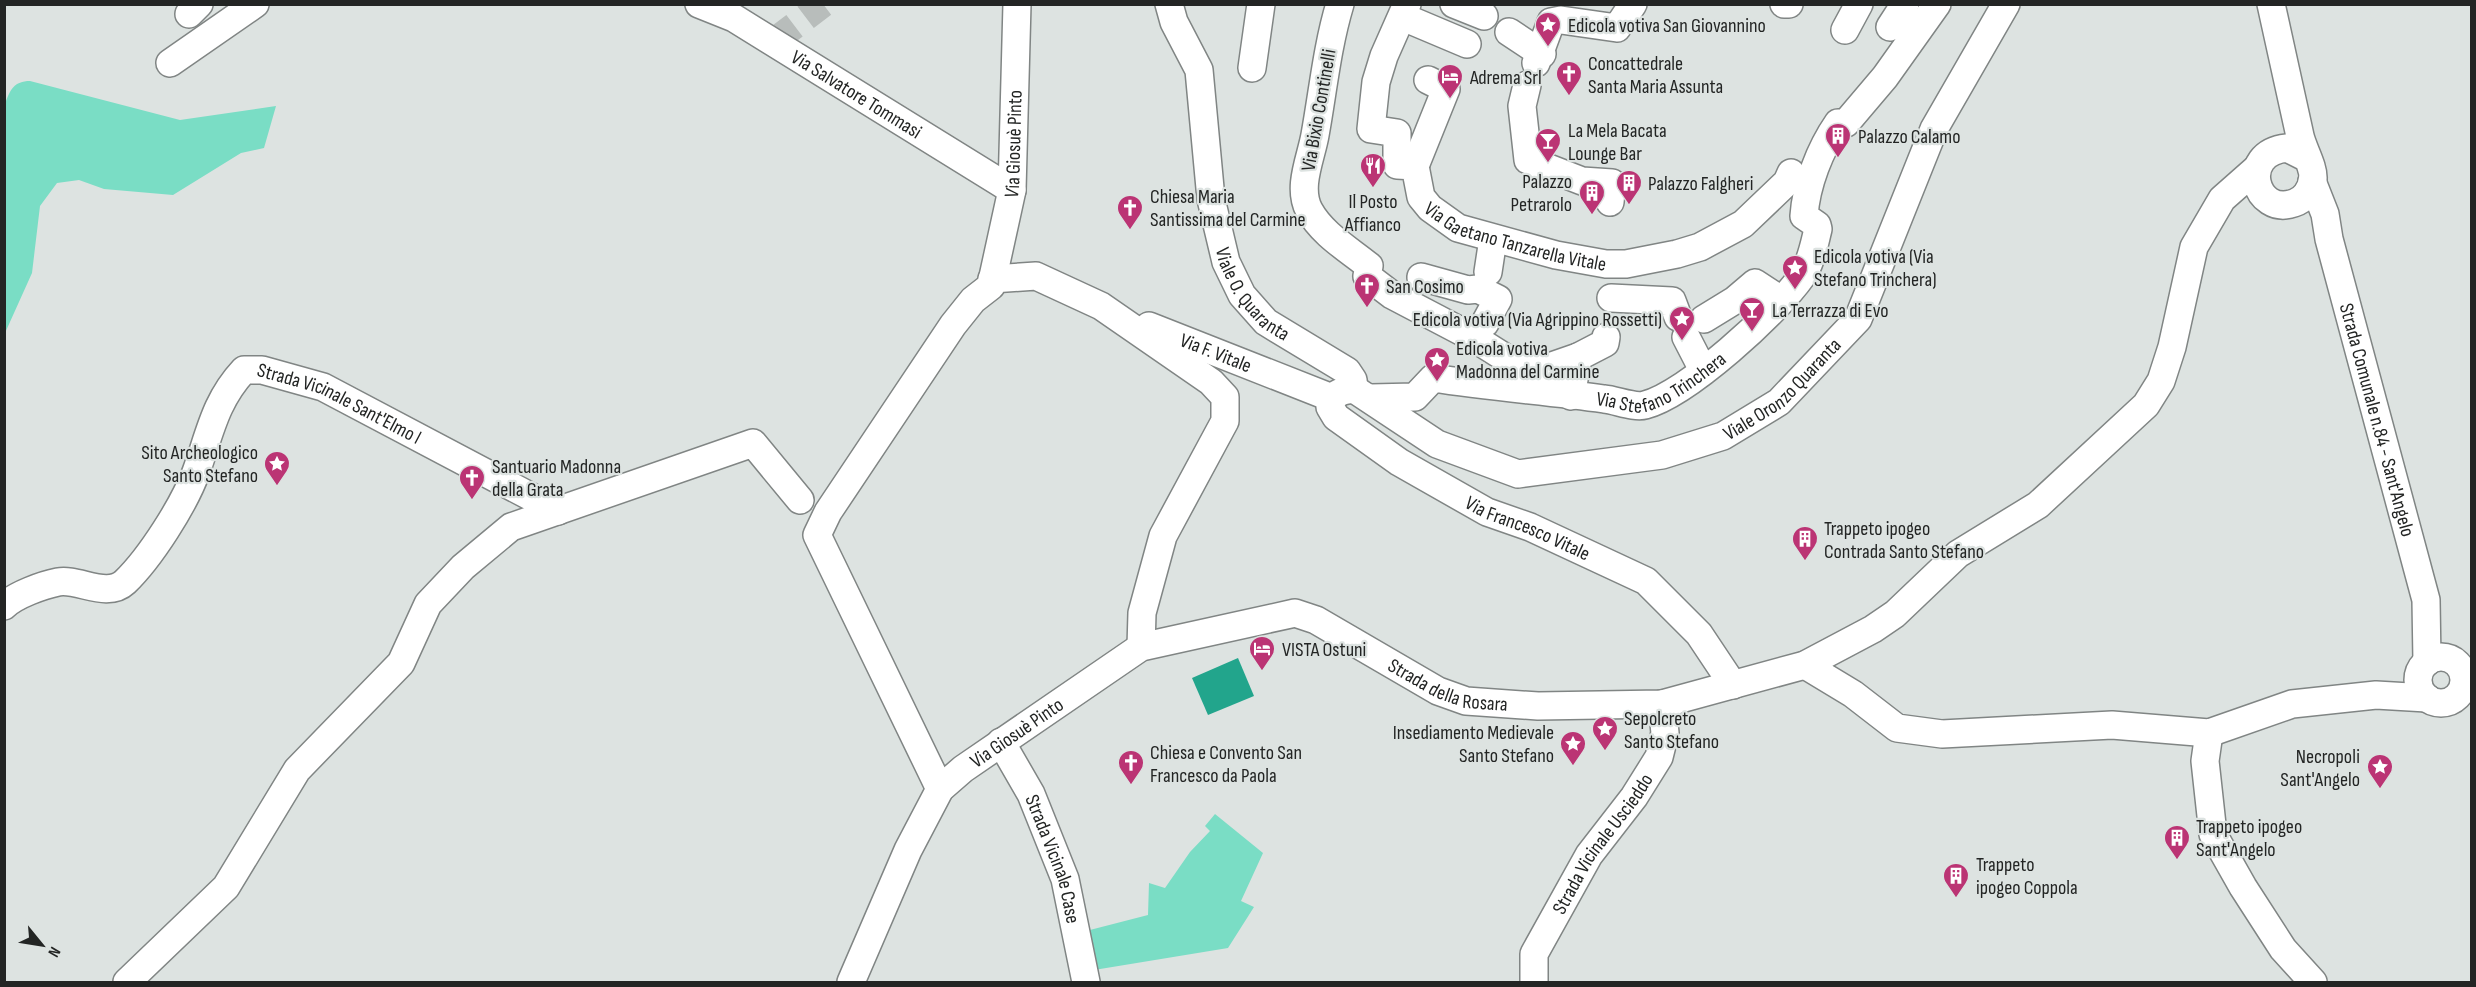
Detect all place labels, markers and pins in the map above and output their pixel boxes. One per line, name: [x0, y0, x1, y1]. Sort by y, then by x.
place icon: Edicola votiva San Giovannino: [1533, 10, 1563, 48]
place label: Edicola votiva San Giovannino: [1568, 14, 1766, 38]
place label: Concattedrale Santa Maria Assunta: [1588, 52, 1723, 99]
church icon: Concattedrale Santa Maria Assunta: [1554, 59, 1584, 97]
hotel icon: Adrema Srl: [1435, 62, 1465, 100]
place label: Adrema Srl: [1469, 66, 1542, 90]
place label: La Mela Bacata Lounge Bar: [1568, 119, 1667, 166]
building icon: Palazzo Calamo: [1823, 121, 1853, 159]
place label: Palazzo Calamo: [1858, 125, 1960, 149]
bar icon: La Mela Bacata Lounge Bar: [1533, 126, 1563, 164]
restaurant icon: Il Posto Affianco: [1358, 151, 1388, 189]
building icon: Palazzo Falgheri: [1614, 168, 1644, 206]
place label: Palazzo Petrarolo: [1511, 170, 1572, 217]
place label: Palazzo Falgheri: [1648, 172, 1754, 196]
building icon: Palazzo Petrarolo: [1577, 178, 1607, 216]
place label: Chiesa Maria Santissima del Carmine: [1150, 185, 1306, 232]
place label: Il Posto Affianco: [1344, 190, 1401, 237]
church icon: Chiesa Maria Santissima del Carmine: [1115, 193, 1145, 231]
place label: Edicola votiva (Via Stefano Trinchera): [1814, 245, 1937, 292]
place icon: Edicola votiva (Via Stefano Trinchera): [1780, 253, 1810, 291]
church icon: San Cosimo: [1352, 271, 1382, 309]
place label: San Cosimo: [1386, 275, 1464, 299]
bar icon: La Terrazza di Evo: [1737, 295, 1767, 333]
place label: La Terrazza di Evo: [1772, 299, 1889, 323]
place icon: Edicola votiva (Via Agrippino Rossetti): [1667, 304, 1697, 342]
place label: Edicola votiva (Via Agrippino Rossetti): [1413, 308, 1662, 332]
place label: Edicola votiva Madonna del Carmine: [1456, 337, 1599, 384]
place icon: Edicola votiva Madonna del Carmine: [1422, 345, 1452, 383]
place label: Sito Archeologico Santo Stefano: [141, 441, 258, 488]
place icon: Sito Archeologico Santo Stefano: [262, 449, 292, 487]
place label: Santuario Madonna della Grata: [492, 455, 621, 502]
church icon: Santuario Madonna della Grata: [457, 463, 487, 501]
place label: Trappeto ipogeo Contrada Santo Stefano: [1824, 517, 1984, 564]
building icon: Trappeto ipogeo Contrada Santo Stefano: [1790, 524, 1820, 562]
hotel icon: VISTA Ostuni: [1247, 634, 1277, 672]
place label: VISTA Ostuni: [1282, 638, 1366, 662]
place label: Sepolcreto Santo Stefano: [1624, 707, 1719, 754]
place icon: Sepolcreto Santo Stefano: [1590, 714, 1620, 752]
place label: Insediamento Medievale Santo Stefano: [1393, 721, 1554, 768]
place icon: Insediamento Medievale Santo Stefano: [1558, 729, 1588, 767]
place label: Chiesa e Convento San Francesco da Paola: [1150, 741, 1302, 788]
place label: Necropoli Sant'Angelo: [2280, 745, 2360, 792]
church icon: Chiesa e Convento San Francesco da Paola: [1116, 748, 1146, 786]
place icon: Necropoli Sant'Angelo: [2365, 752, 2395, 790]
place label: Trappeto ipogeo Sant'Angelo: [2196, 815, 2302, 862]
building icon: Trappeto ipogeo Sant'Angelo: [2162, 823, 2192, 861]
place label: Trappeto ipogeo Coppola: [1976, 853, 2078, 900]
building icon: Trappeto ipogeo Coppola: [1941, 861, 1971, 899]

